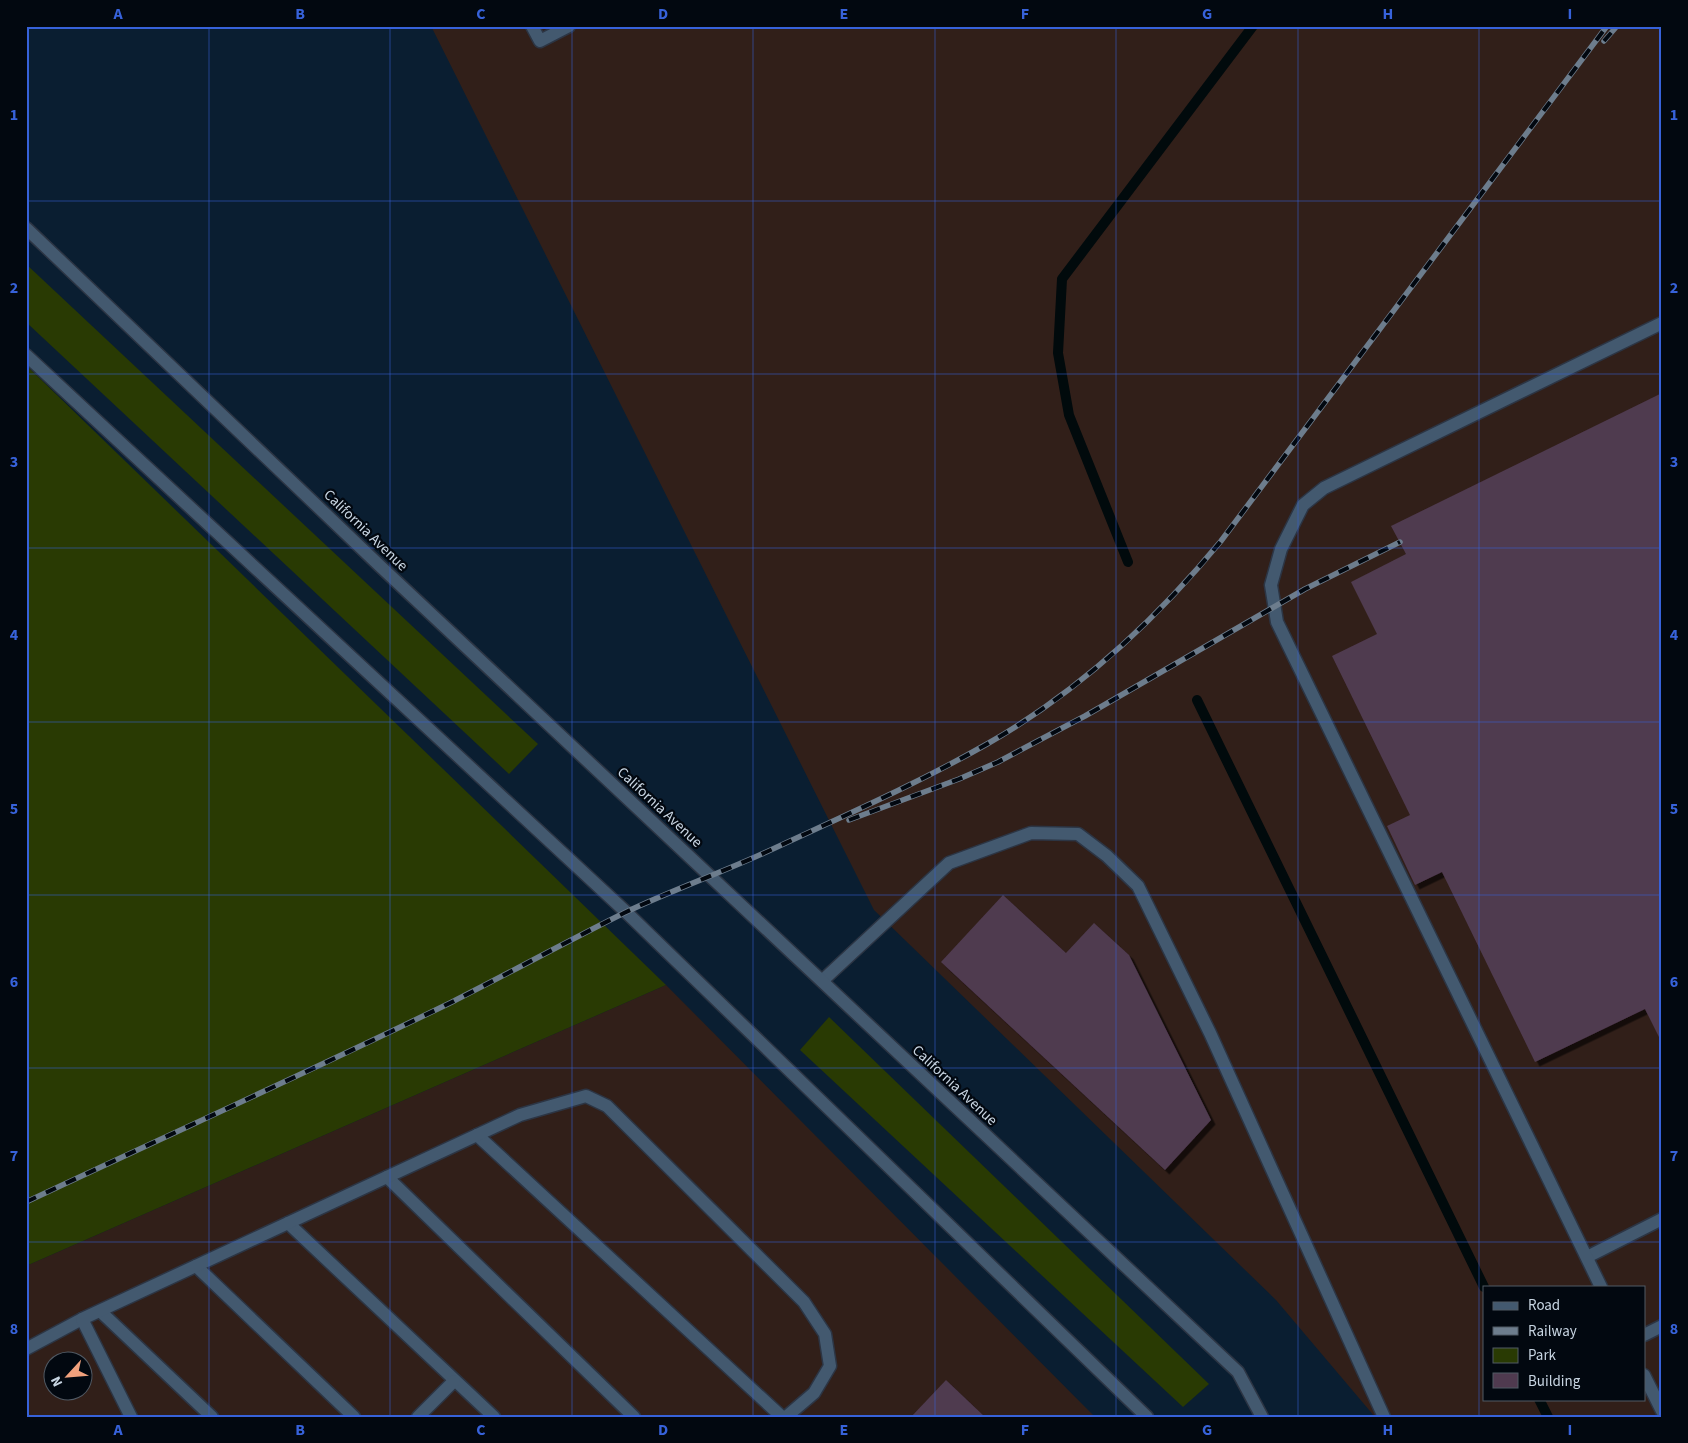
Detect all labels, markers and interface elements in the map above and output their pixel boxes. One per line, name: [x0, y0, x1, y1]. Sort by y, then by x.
text: A: [112, 3, 123, 25]
text: B: [295, 3, 305, 25]
text: C: [476, 3, 486, 25]
text: D: [658, 3, 668, 25]
text: E: [840, 3, 848, 25]
text: F: [1021, 3, 1029, 25]
text: G: [1202, 3, 1212, 25]
text: H: [1383, 3, 1393, 25]
text: I: [1568, 3, 1572, 25]
text: 1: [10, 104, 18, 126]
text: 1: [1670, 104, 1678, 126]
text: 2: [10, 277, 18, 299]
text: 2: [1670, 277, 1678, 299]
text: 3: [10, 451, 18, 473]
text: 3: [1670, 451, 1678, 473]
street label: California Avenue: [319, 485, 412, 576]
text: 4: [10, 624, 19, 646]
text: 4: [1670, 624, 1679, 646]
street label: California Avenue: [612, 762, 707, 853]
text: 5: [10, 798, 18, 820]
text: 5: [1670, 798, 1678, 820]
text: 6: [10, 971, 18, 993]
text: 6: [1670, 971, 1678, 993]
street label: California Avenue: [907, 1040, 1002, 1131]
text: 7: [10, 1145, 18, 1167]
text: 7: [1670, 1145, 1678, 1167]
legend: [1483, 1286, 1646, 1400]
text: Road: [1528, 1295, 1560, 1316]
text: 8: [10, 1318, 18, 1340]
text: 8: [1670, 1318, 1678, 1340]
text: Railway: [1528, 1321, 1577, 1342]
text: Park: [1528, 1345, 1557, 1366]
north arrow: [42, 1350, 92, 1400]
text: Building: [1528, 1371, 1581, 1392]
text: N: [46, 1373, 68, 1390]
text: A: [112, 1419, 123, 1441]
text: B: [295, 1419, 305, 1441]
text: C: [476, 1419, 486, 1441]
text: D: [658, 1419, 668, 1441]
text: E: [840, 1419, 848, 1441]
text: F: [1021, 1419, 1029, 1441]
text: G: [1202, 1419, 1212, 1441]
text: H: [1383, 1419, 1393, 1441]
text: I: [1568, 1419, 1572, 1441]

